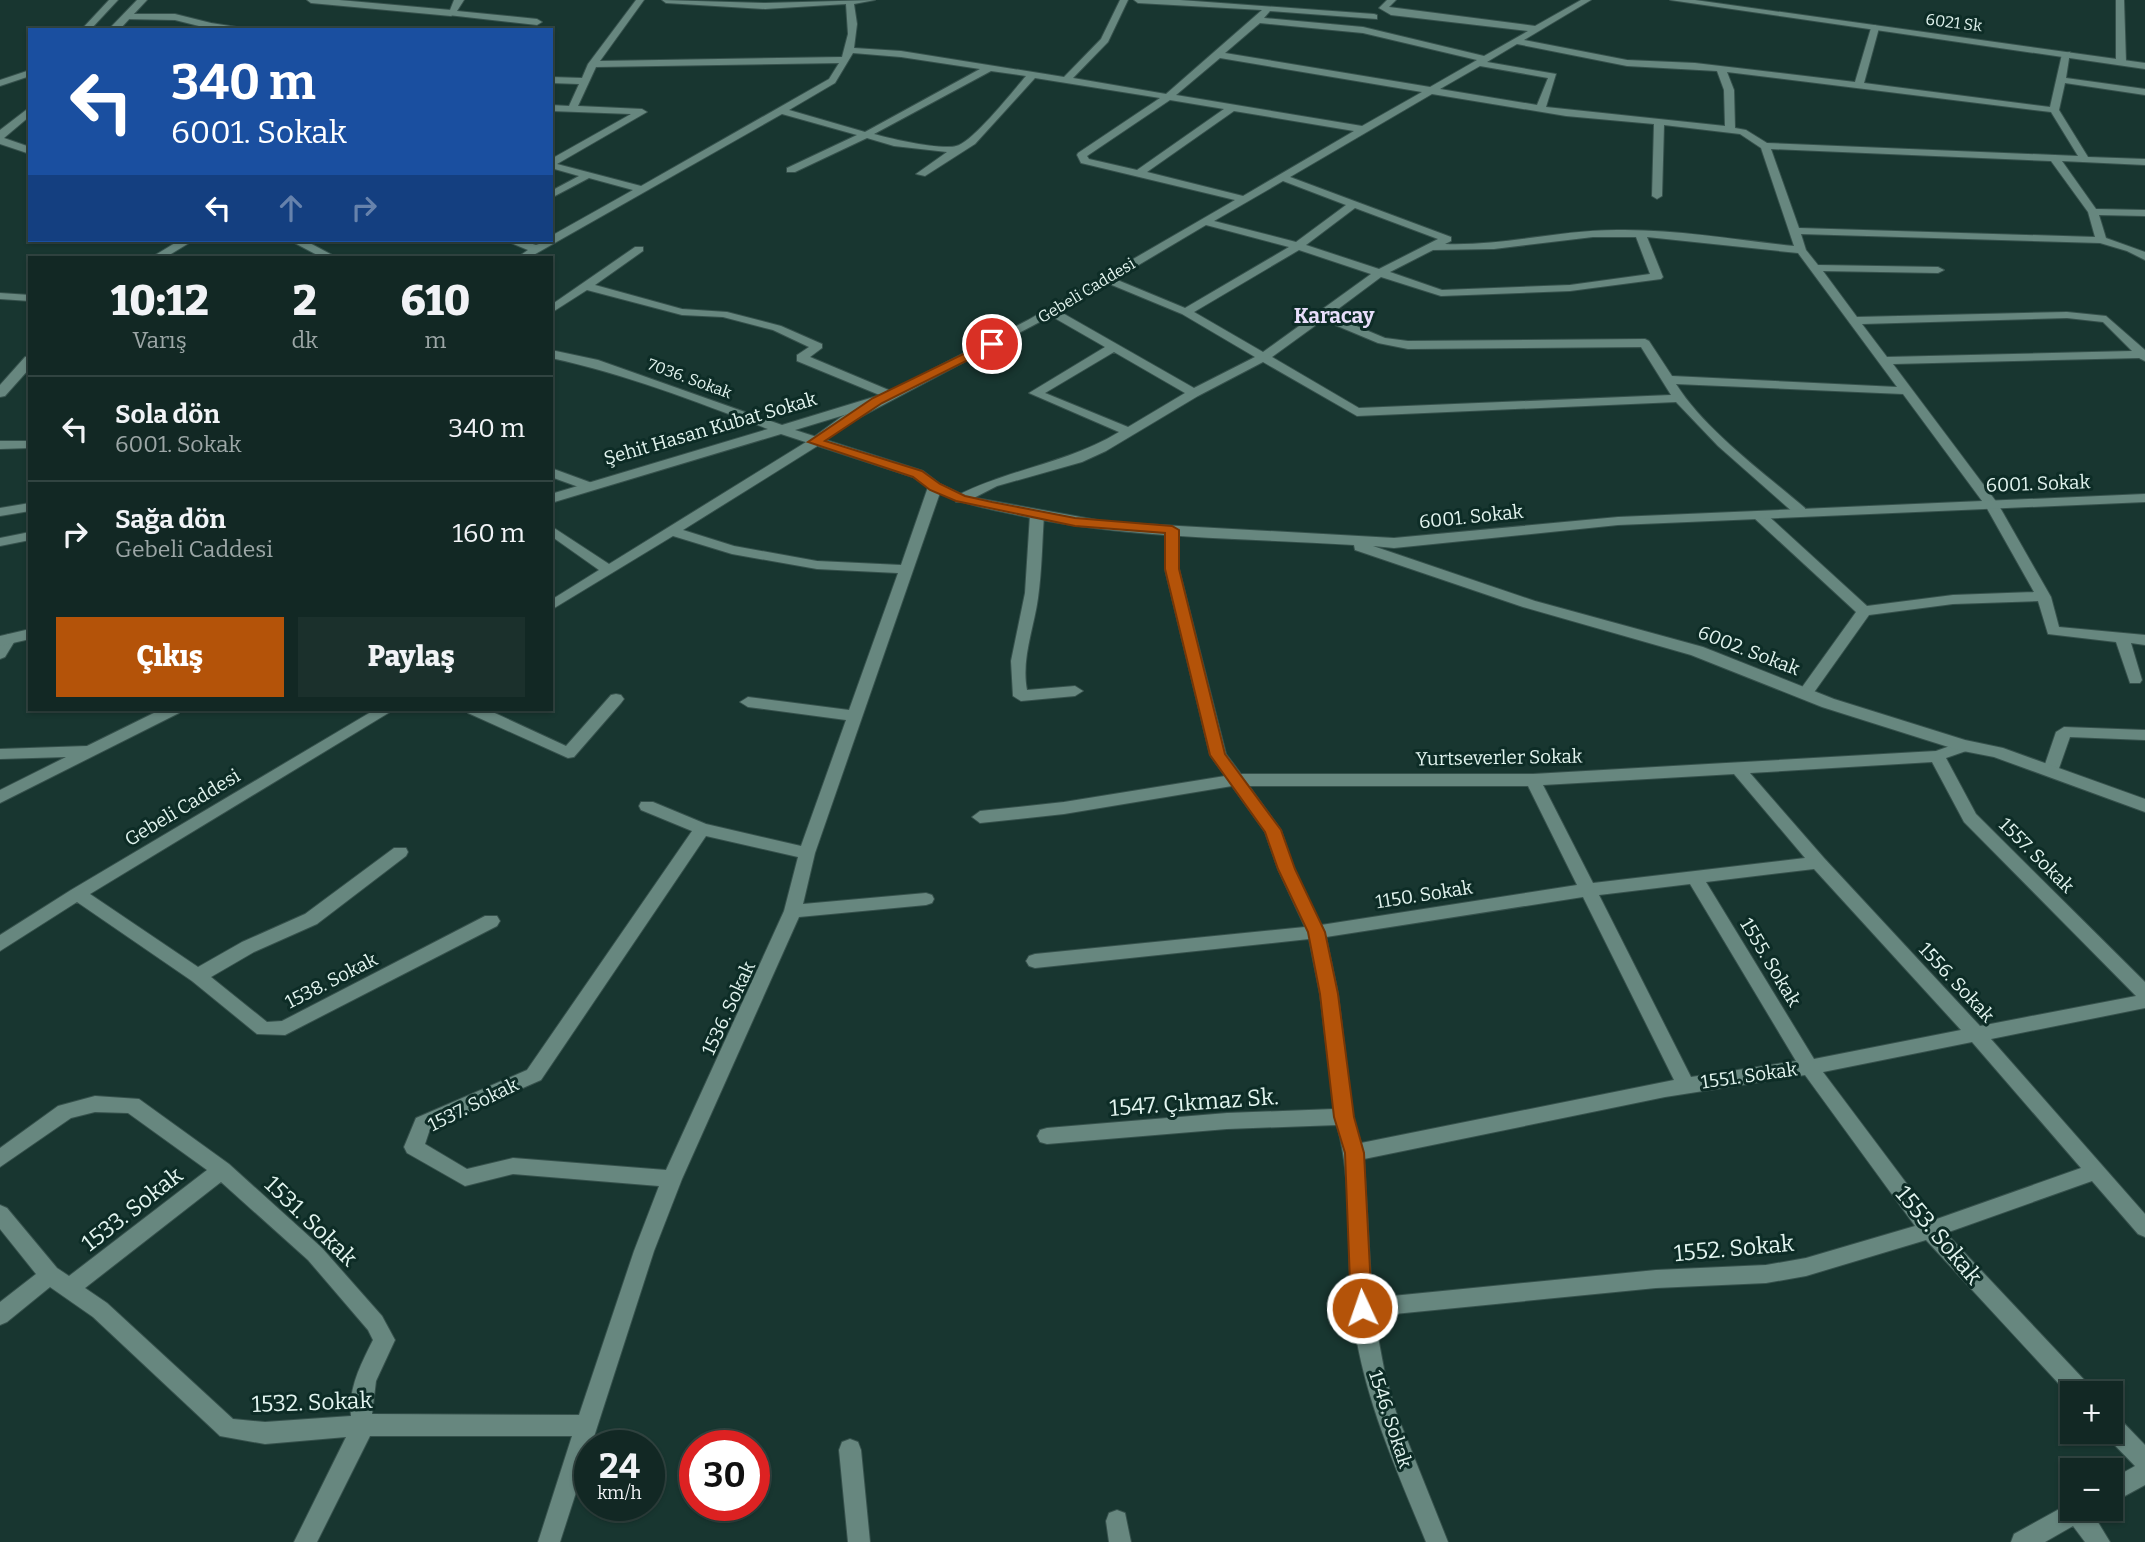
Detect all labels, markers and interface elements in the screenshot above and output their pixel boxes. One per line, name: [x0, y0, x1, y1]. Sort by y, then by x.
street label: 6021 Sk: [1925, 10, 1983, 35]
text: 340 m: [171, 53, 316, 112]
icon: left: [56, 56, 147, 147]
text: 6001. Sokak: [171, 113, 347, 151]
icon: left: [199, 189, 237, 227]
icon: ahead: [272, 189, 310, 227]
icon: right: [345, 189, 383, 227]
street label: Gebeli Caddesi: [1034, 254, 1138, 327]
text: 10:12: [111, 276, 209, 326]
text: 2: [293, 276, 317, 326]
text: 610: [401, 276, 470, 326]
district label: Karacay: [1294, 303, 1375, 329]
pin: [962, 314, 1022, 374]
icon: arrive: [973, 325, 1011, 363]
text: Varış: [132, 326, 187, 354]
text: dk: [291, 326, 318, 354]
text: m: [425, 326, 447, 354]
street label: 7036. Sokak: [645, 354, 734, 402]
street label: Şehit Hasan Kubat Sokak: [601, 387, 819, 470]
text: Sola dön: [115, 399, 220, 430]
icon: left: [56, 410, 94, 448]
text: 340 m: [448, 413, 525, 444]
text: 6001. Sokak: [115, 430, 242, 458]
street label: 6001. Sokak: [1985, 470, 2091, 497]
street label: 6001. Sokak: [1418, 500, 1524, 533]
text: Sağa dön: [115, 504, 226, 535]
icon: right: [56, 515, 94, 553]
text: 160 m: [453, 518, 525, 549]
text: Gebeli Caddesi: [115, 535, 273, 563]
button: Çıkış: [56, 617, 284, 697]
button: Paylaş: [298, 617, 525, 697]
street label: 6002. Sokak: [1695, 621, 1803, 680]
street label: Yurtseverler Sokak: [1415, 745, 1583, 770]
street label: Gebeli Caddesi: [120, 764, 244, 851]
street label: 1557. Sokak: [1994, 813, 2079, 898]
street label: 1150. Sokak: [1374, 875, 1474, 914]
street label: 1555. Sokak: [1735, 914, 1806, 1011]
street label: 1556. Sokak: [1914, 938, 1999, 1027]
street label: 1538. Sokak: [281, 947, 381, 1013]
street label: 1536. Sokak: [697, 958, 760, 1059]
street label: 1551. Sokak: [1700, 1057, 1799, 1094]
street label: 1537. Sokak: [424, 1073, 522, 1136]
street label: 1547. Çıkmaz Sk.: [1109, 1082, 1279, 1122]
street label: 1533. Sokak: [76, 1161, 188, 1257]
street label: 1531. Sokak: [259, 1170, 363, 1272]
street label: 1553. Sokak: [1890, 1180, 1988, 1290]
street label: 1552. Sokak: [1673, 1229, 1795, 1267]
position arrow: [1325, 1271, 1399, 1345]
street label: 1546. Sokak: [1364, 1367, 1417, 1471]
map controls: [2060, 1381, 2123, 1521]
button: +: [2060, 1381, 2123, 1444]
street label: 1532. Sokak: [251, 1386, 373, 1418]
speed limit sign: 30: [679, 1430, 770, 1521]
text: 24: [599, 1445, 640, 1487]
button: −: [2060, 1458, 2123, 1521]
text: km/h: [597, 1482, 642, 1504]

